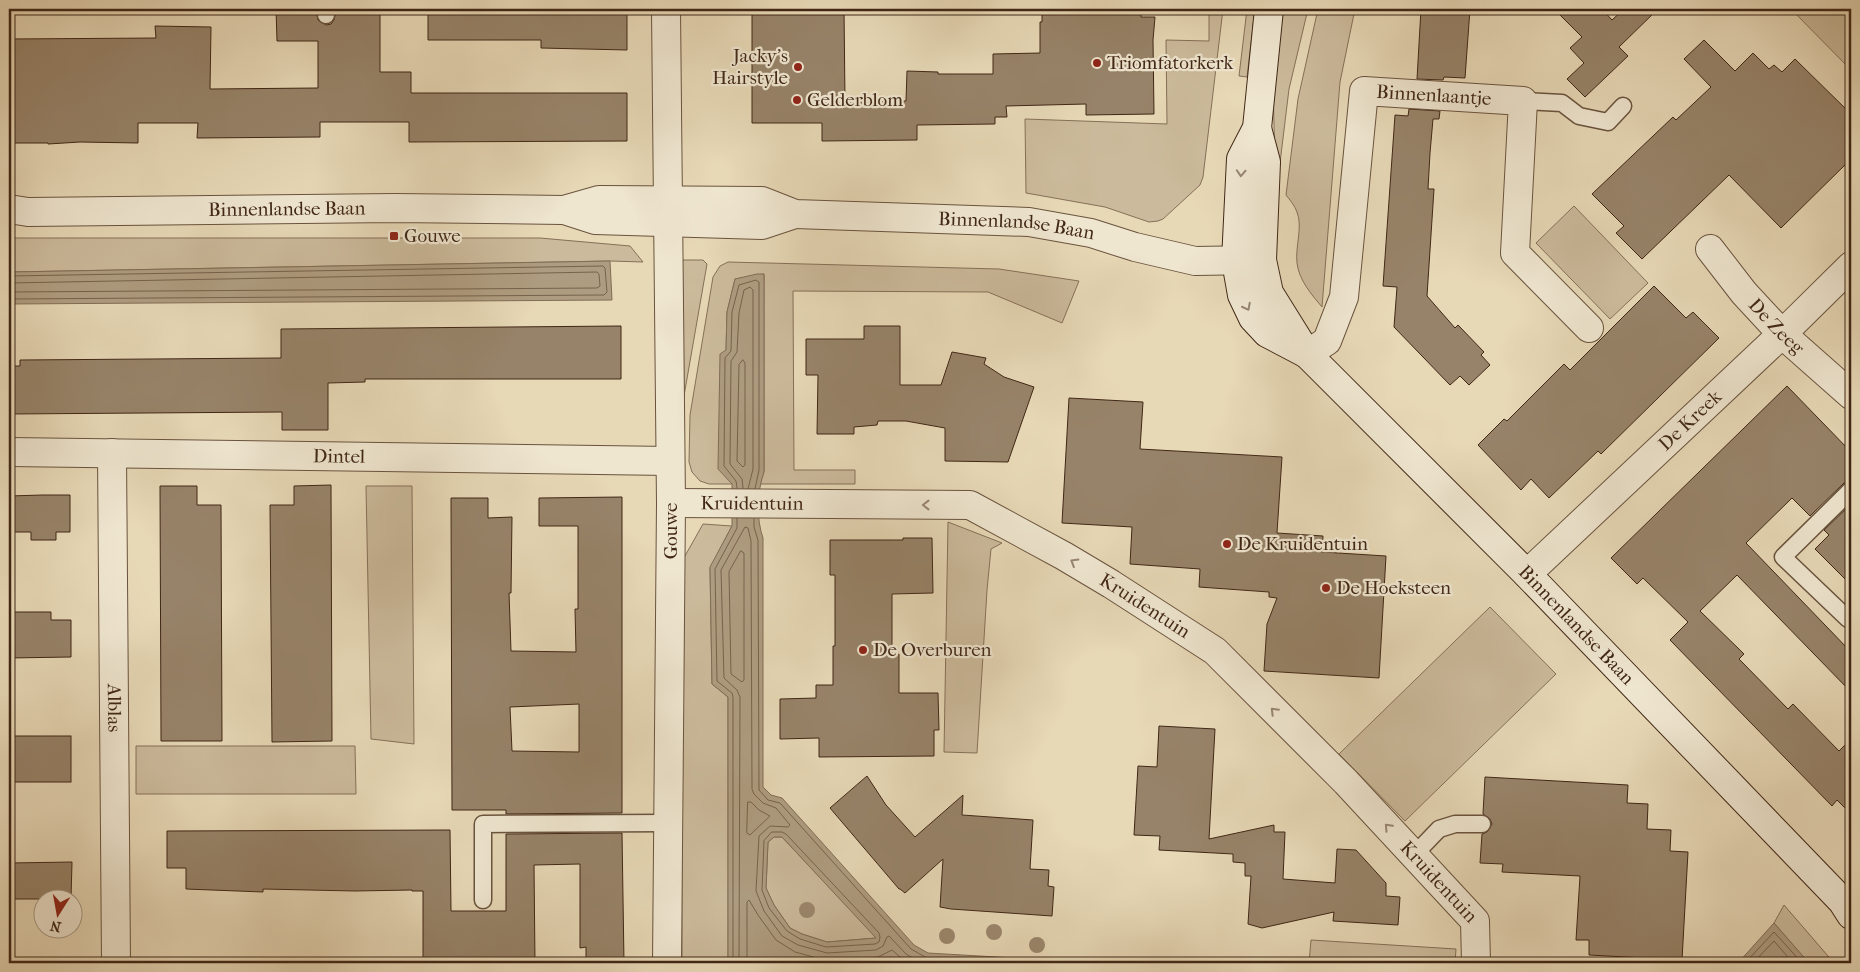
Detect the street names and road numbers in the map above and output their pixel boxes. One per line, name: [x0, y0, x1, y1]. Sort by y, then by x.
street label: Binnenlaantje: [1376, 81, 1492, 110]
street label: Binnenlandse Baan: [208, 197, 365, 221]
street label: Binnenlandse Baan: [938, 208, 1096, 244]
street label: De Zeeg: [1744, 294, 1809, 360]
street label: De Kreek: [1654, 385, 1726, 455]
street label: Dintel: [313, 445, 365, 468]
street label: Kruidentuin: [700, 492, 804, 515]
street label: Gouwe: [660, 503, 682, 559]
street label: Binnenlandse Baan: [1514, 561, 1639, 689]
street label: Kruidentuin: [1096, 569, 1194, 643]
street label: Alblas: [103, 683, 125, 732]
street label: Kruidentuin: [1396, 837, 1482, 927]

